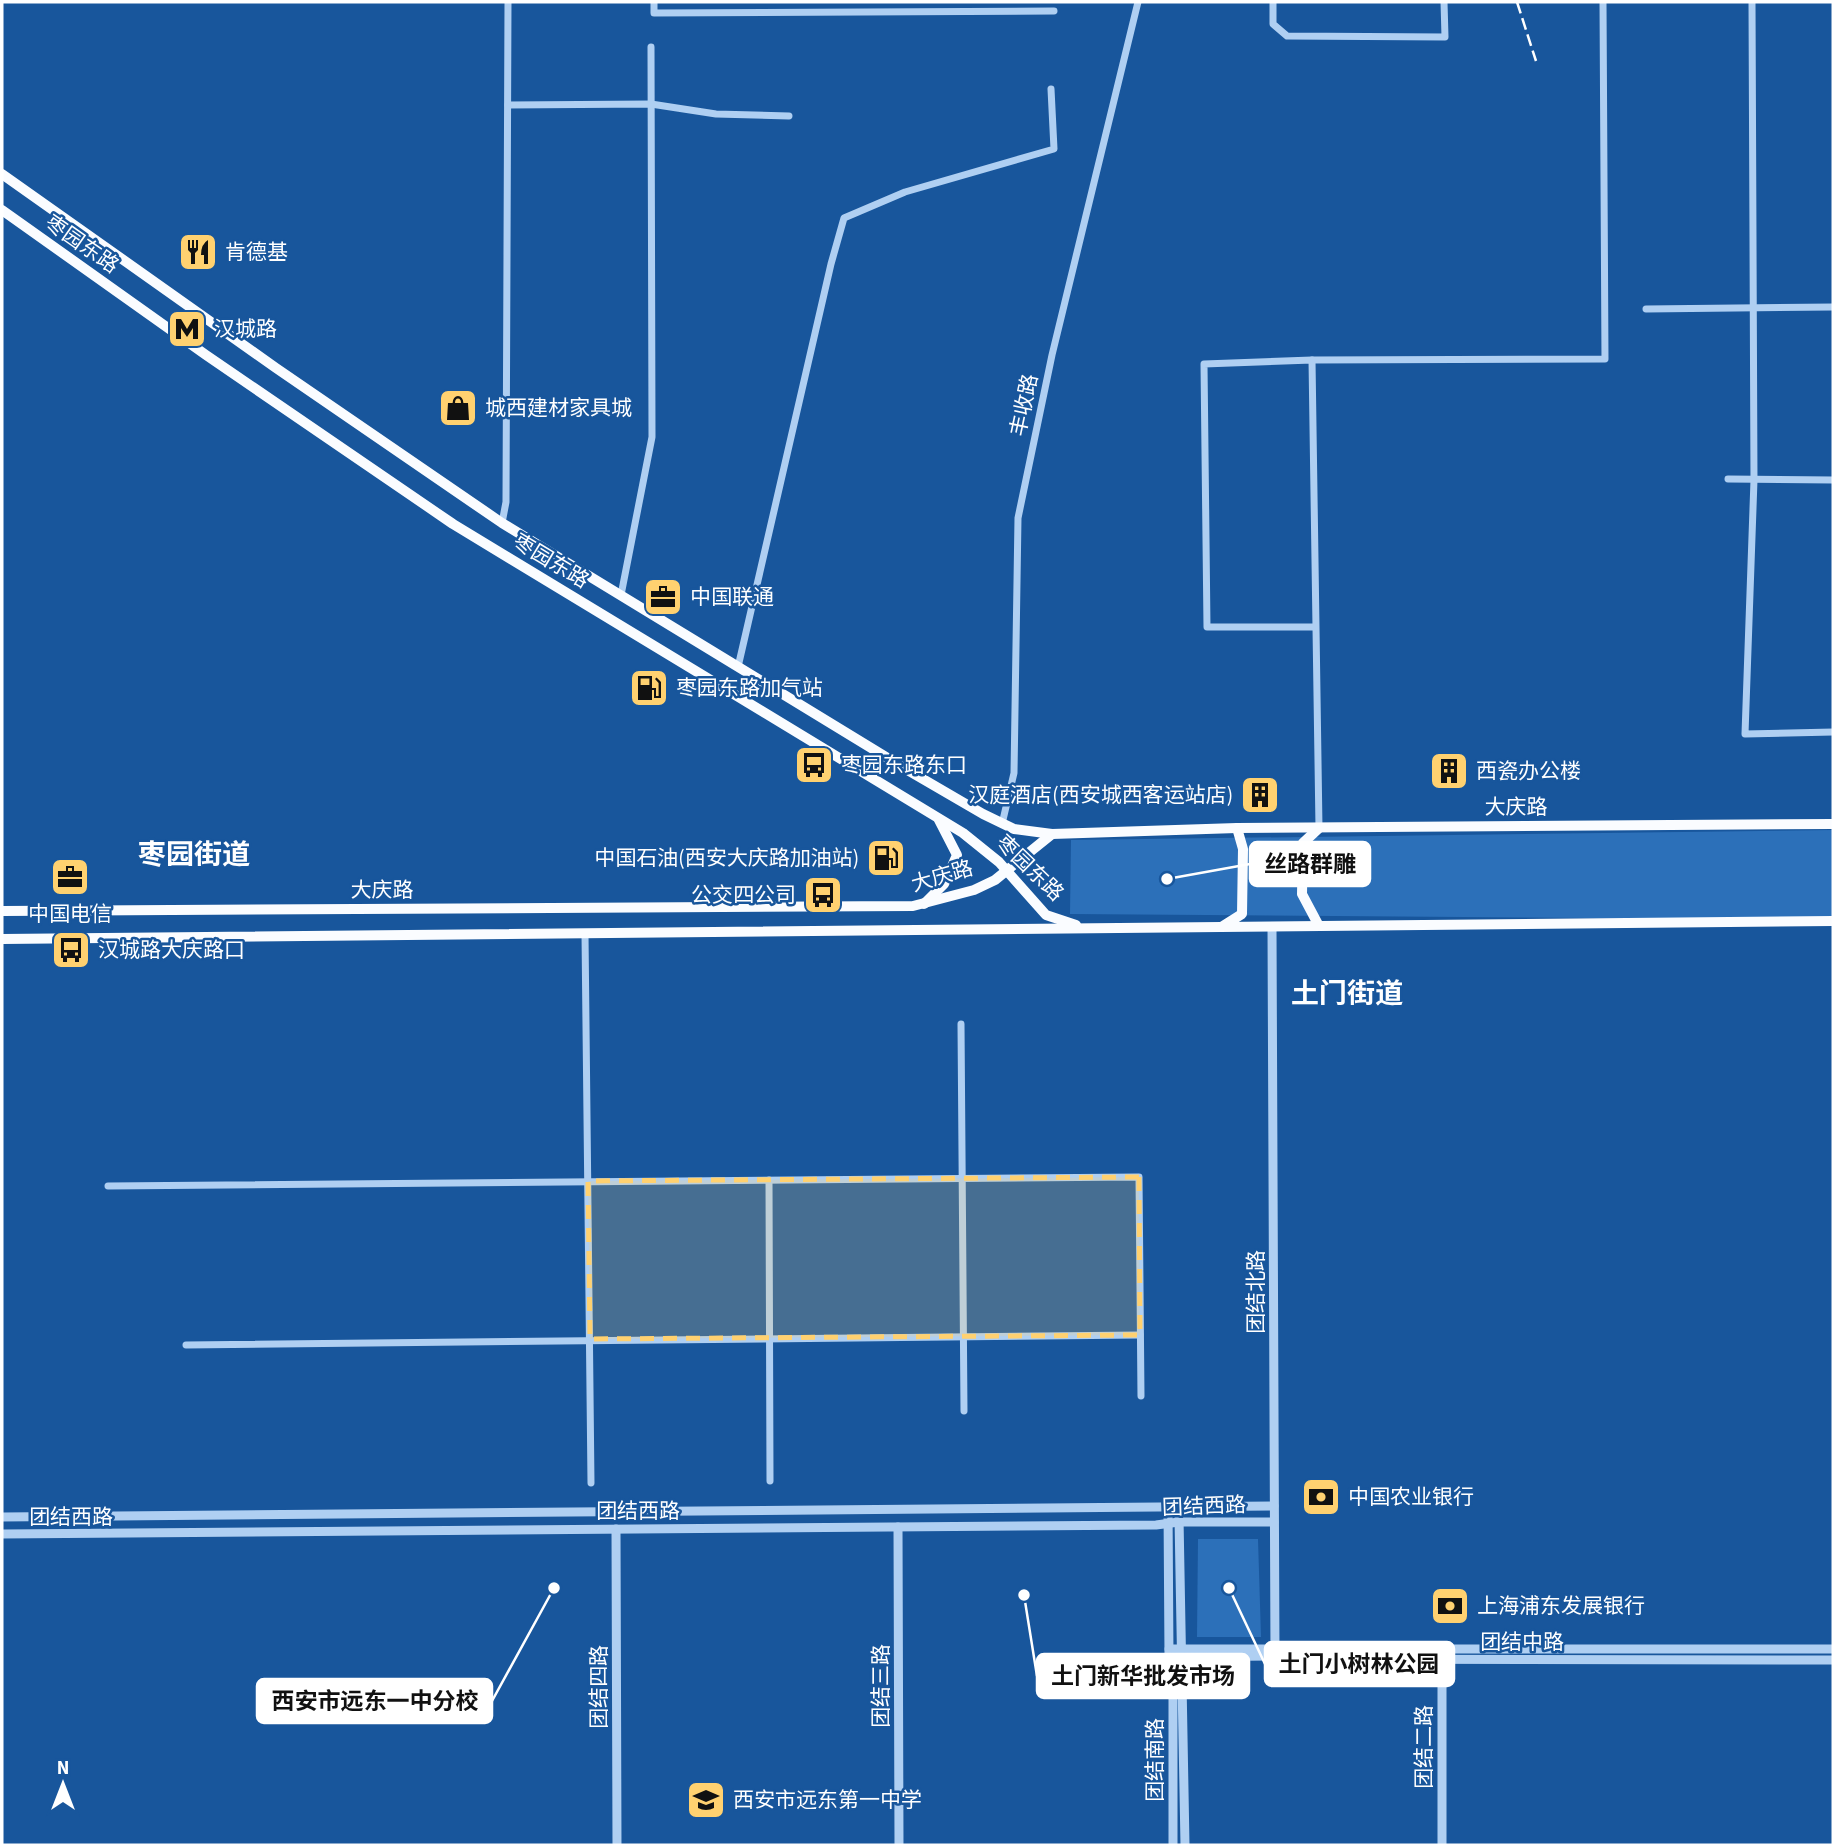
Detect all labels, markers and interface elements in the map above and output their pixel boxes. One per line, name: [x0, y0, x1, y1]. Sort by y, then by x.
street label: 枣园东路: [39, 208, 125, 280]
restaurant icon: 肯德基: [177, 231, 219, 273]
place label: 肯德基: [225, 237, 288, 267]
metro station icon: 汉城路: [166, 308, 208, 350]
place label: 汉城路: [214, 314, 277, 344]
street label: 丰收路: [1003, 371, 1045, 439]
shop icon: 城西建材家具城: [437, 387, 479, 429]
place label: 城西建材家具城: [485, 393, 632, 423]
street label: 枣园东路: [507, 527, 595, 595]
office icon: 中国联通: [642, 576, 684, 618]
place label: 中国联通: [690, 582, 774, 612]
fuel station icon: 枣园东路加气站: [628, 667, 670, 709]
place label: 枣园东路加气站: [676, 673, 823, 703]
bus stop icon: 枣园东路东口: [793, 744, 835, 786]
place label: 枣园东路东口: [841, 750, 967, 780]
building icon: 西瓷办公楼: [1428, 750, 1470, 792]
place label: 西瓷办公楼: [1476, 756, 1581, 786]
building icon: 汉庭酒店(西安城西客运站店): [1239, 774, 1281, 816]
place label: 汉庭酒店(西安城西客运站店): [968, 780, 1233, 810]
street label: 大庆路: [1485, 792, 1548, 822]
street label: 枣园东路: [989, 828, 1071, 908]
district label: 枣园街道: [138, 835, 250, 875]
fuel station icon: 中国石油(西安大庆路加油站): [865, 837, 907, 879]
callout: 丝路群雕: [1250, 842, 1370, 886]
place label: 中国石油(西安大庆路加油站): [594, 843, 859, 873]
text: 丝路群雕: [1264, 848, 1356, 881]
street label: 大庆路: [908, 853, 976, 899]
office icon: 中国电信: [49, 856, 91, 898]
bus stop icon: 公交四公司: [802, 874, 844, 916]
street label: 大庆路: [351, 875, 414, 905]
place label: 公交四公司: [691, 880, 796, 910]
place label: 中国电信: [28, 899, 112, 929]
bus stop icon: 汉城路大庆路口: [50, 929, 92, 971]
place label: 汉城路大庆路口: [98, 935, 245, 965]
district label: 土门街道: [1291, 974, 1403, 1014]
street label: 团结北路: [1241, 1250, 1271, 1334]
bank icon: 中国农业银行: [1300, 1476, 1342, 1518]
place label: 中国农业银行: [1348, 1482, 1474, 1512]
street label: 团结西路: [1162, 1490, 1246, 1522]
street label: 团结西路: [596, 1496, 680, 1526]
street label: 团结西路: [29, 1502, 113, 1532]
bank icon: 上海浦东发展银行: [1429, 1585, 1471, 1627]
place label: 上海浦东发展银行: [1477, 1591, 1645, 1621]
street label: 团结中路: [1480, 1627, 1564, 1657]
callout: 土门小树林公园: [1265, 1642, 1454, 1686]
street label: 团结三路: [866, 1644, 896, 1728]
street label: 团结四路: [584, 1645, 614, 1729]
text: 土门小树林公园: [1279, 1648, 1440, 1681]
callout: 土门新华批发市场: [1037, 1654, 1249, 1698]
text: 土门新华批发市场: [1051, 1660, 1235, 1693]
callout: 西安市远东一中分校: [257, 1679, 492, 1723]
text: 西安市远东一中分校: [272, 1685, 479, 1718]
street label: 团结二路: [1409, 1705, 1439, 1789]
street label: 团结南路: [1140, 1718, 1170, 1802]
north arrow: [28, 1749, 98, 1819]
text: N: [57, 1755, 69, 1782]
school or university icon: 西安市远东第一中学: [685, 1779, 727, 1821]
place label: 西安市远东第一中学: [733, 1785, 922, 1815]

